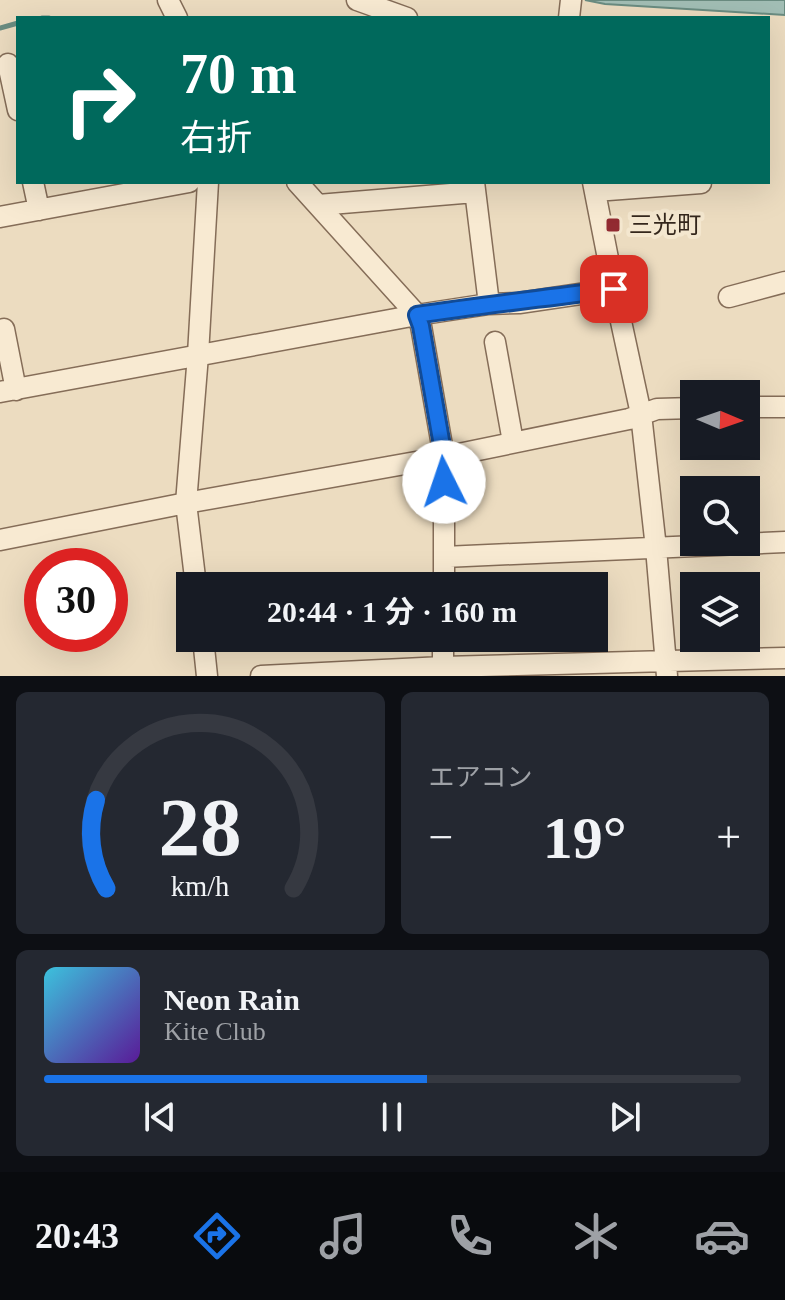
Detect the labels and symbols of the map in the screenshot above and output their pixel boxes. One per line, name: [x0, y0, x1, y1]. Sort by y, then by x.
place label: 三光町: [629, 212, 701, 238]
marker: 三光町: [604, 216, 622, 234]
pin: [580, 255, 648, 323]
north arrow: [680, 380, 760, 460]
position arrow: [402, 440, 486, 524]
speed limit sign: 30: [24, 548, 128, 652]

